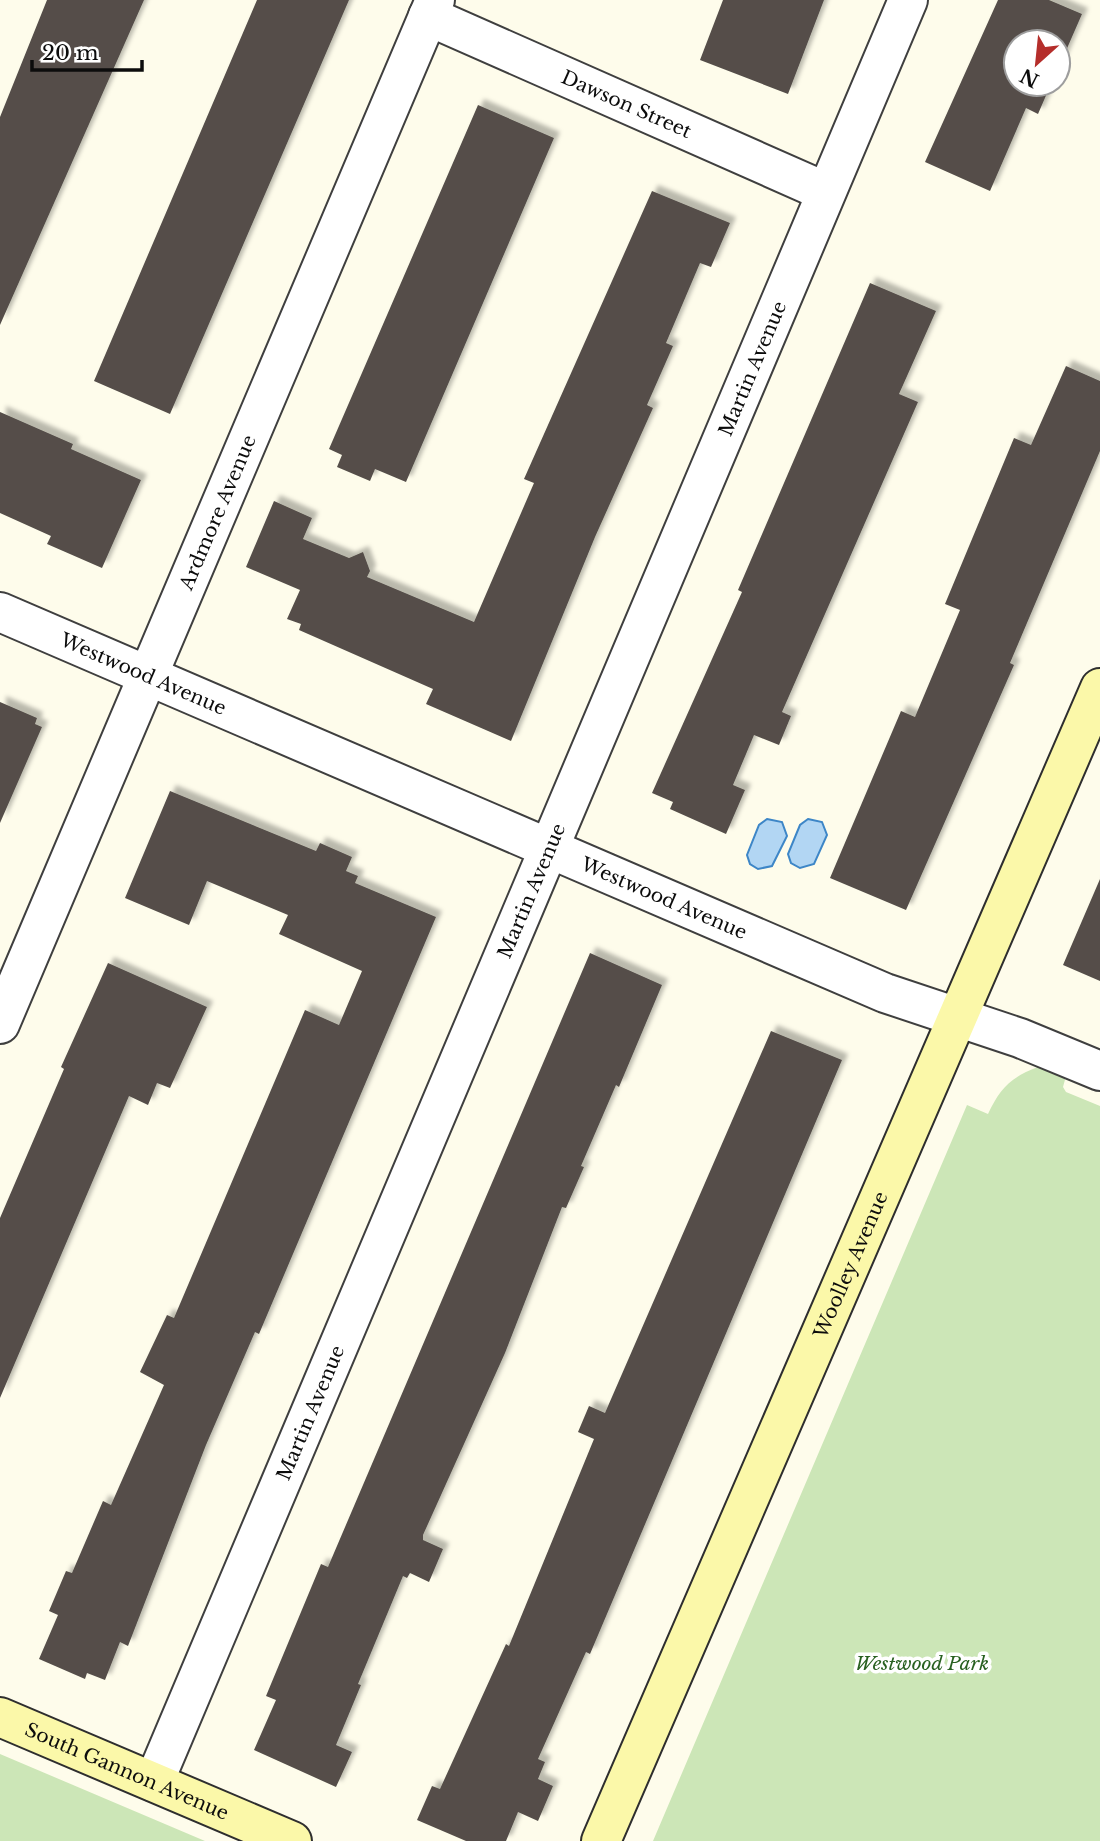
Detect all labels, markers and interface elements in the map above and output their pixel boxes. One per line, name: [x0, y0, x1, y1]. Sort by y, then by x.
scale bar: [32, 28, 142, 72]
north arrow: [1002, 28, 1072, 98]
text: 20 m: [42, 40, 99, 66]
text: N: [1016, 63, 1043, 92]
street label: Dawson Street: [558, 65, 696, 143]
street label: Martin Avenue: [714, 298, 791, 439]
street label: Ardmore Avenue: [174, 432, 261, 594]
street label: Westwood Avenue: [56, 628, 230, 720]
street label: Martin Avenue: [493, 820, 570, 962]
street label: Westwood Avenue: [577, 852, 750, 944]
street label: Woolley Avenue: [809, 1188, 893, 1343]
street label: Martin Avenue: [272, 1342, 349, 1484]
park label: Westwood Park: [855, 1652, 989, 1675]
street label: South Gannon Avenue: [22, 1718, 232, 1825]

